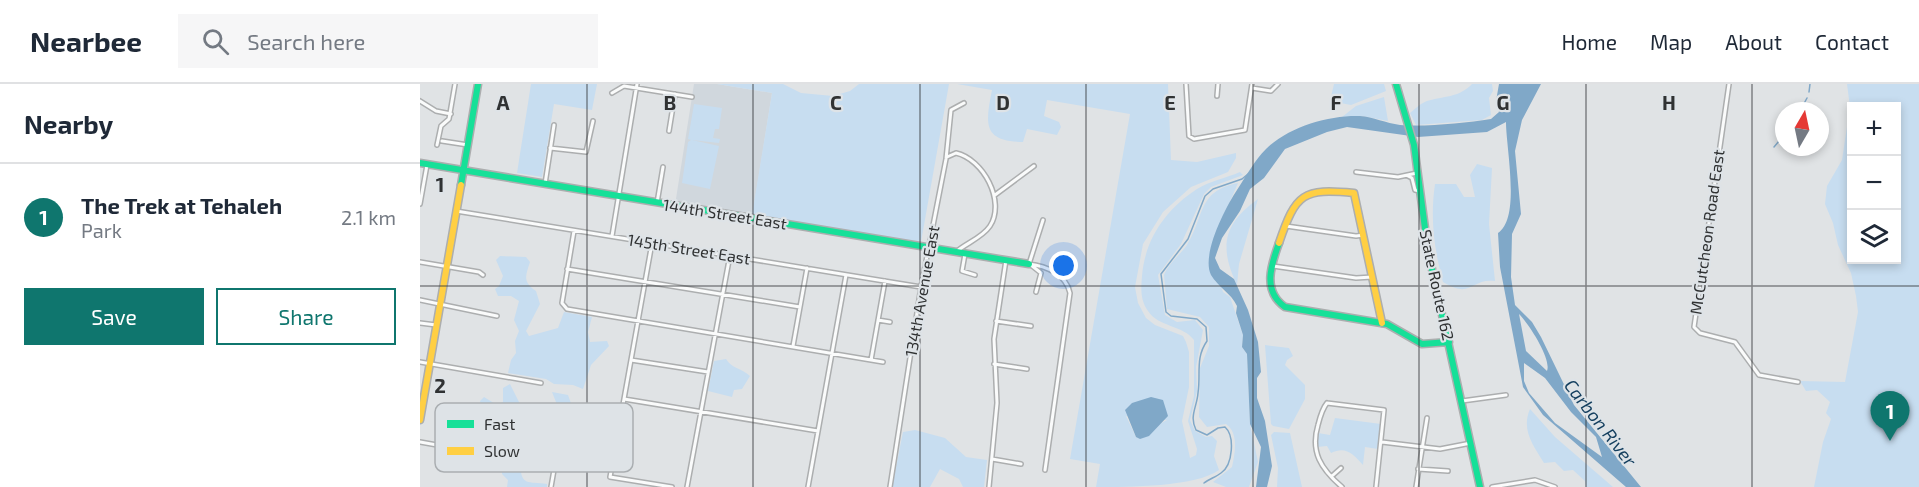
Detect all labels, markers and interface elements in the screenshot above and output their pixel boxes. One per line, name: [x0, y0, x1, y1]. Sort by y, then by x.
search box: [178, 14, 598, 68]
text: Nearbee: [30, 24, 142, 58]
icon: search: [199, 25, 232, 58]
text: Search here: [247, 28, 365, 54]
text: Home: [1561, 29, 1617, 54]
text: Map: [1650, 29, 1692, 54]
text: About: [1725, 29, 1782, 54]
text: Contact: [1815, 29, 1889, 54]
text: A: [496, 90, 510, 114]
text: B: [664, 90, 676, 114]
text: C: [830, 90, 842, 114]
text: D: [996, 90, 1010, 114]
text: E: [1164, 90, 1176, 114]
text: F: [1330, 90, 1342, 114]
text: G: [1497, 90, 1509, 114]
text: H: [1662, 90, 1676, 114]
north arrow: [1775, 102, 1829, 156]
map controls: [1847, 102, 1901, 264]
button: +: [1847, 102, 1901, 156]
text: Nearby: [24, 108, 113, 139]
street label: McCutcheon Road East: [1686, 148, 1727, 316]
button: −: [1847, 156, 1901, 210]
text: 1: [436, 172, 444, 196]
text: The Trek at Tehaleh: [81, 192, 282, 218]
street label: 144th Street East: [662, 194, 788, 233]
text: 1: [39, 205, 48, 229]
text: 2.1 km: [341, 205, 396, 229]
button: layers: [1847, 210, 1901, 264]
text: Park: [81, 218, 122, 242]
street label: 134th Avenue East: [901, 224, 942, 358]
street label: State Route 162: [1416, 228, 1459, 342]
street label: 145th Street East: [626, 229, 752, 268]
your location: [1049, 251, 1078, 280]
button: Save: [24, 288, 204, 345]
button: Share: [216, 288, 396, 345]
text: 2: [434, 373, 446, 397]
water label: Carbon River: [1560, 374, 1642, 471]
pin: 1: [1870, 392, 1910, 441]
legend: [435, 403, 633, 472]
text: Fast: [484, 414, 515, 433]
text: Slow: [484, 441, 520, 460]

